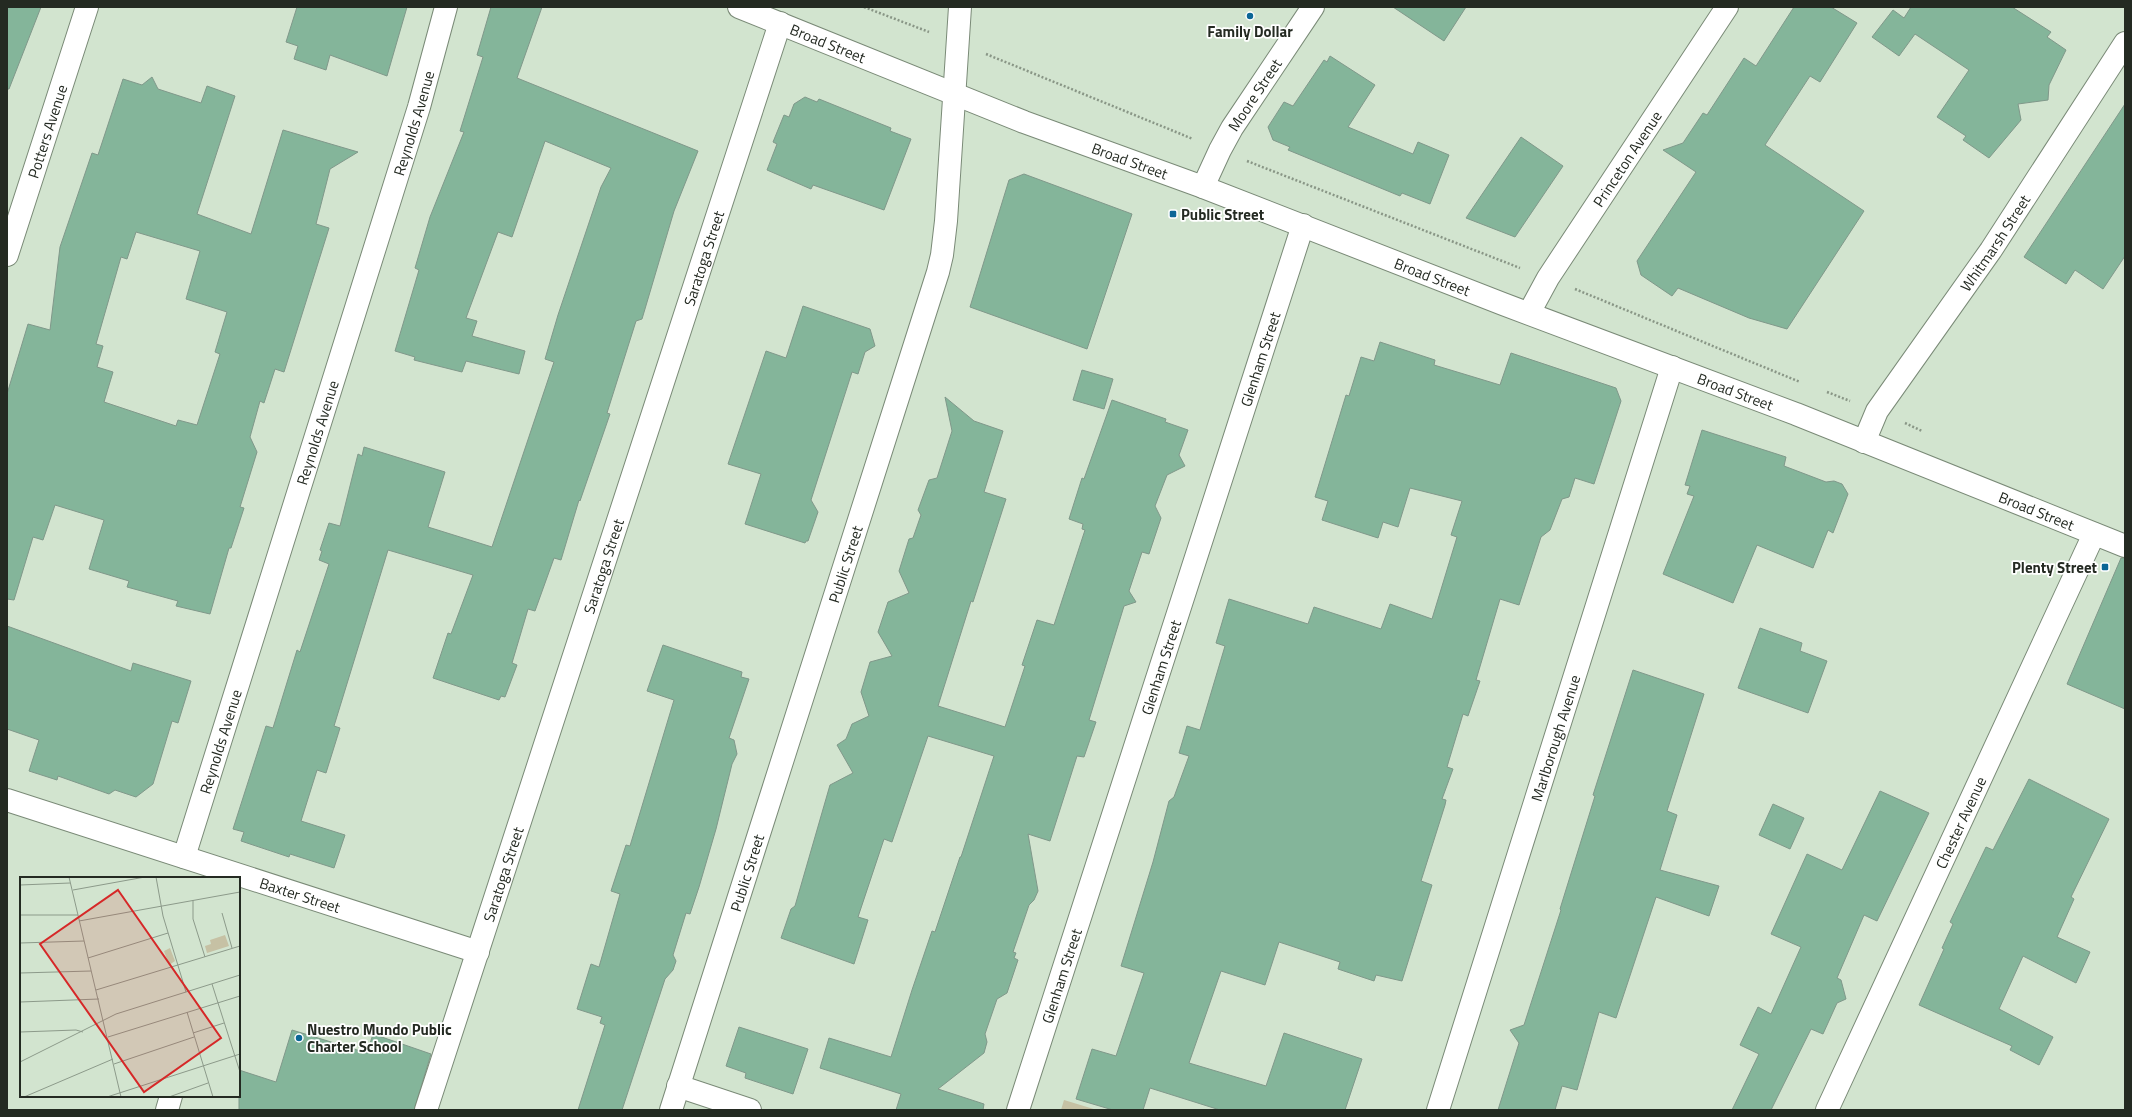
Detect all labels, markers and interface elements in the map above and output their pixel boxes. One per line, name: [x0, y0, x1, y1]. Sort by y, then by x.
marker: Family Dollar: [1245, 11, 1255, 21]
street label: Broad Street: [787, 17, 870, 69]
place label: Family Dollar: [1207, 20, 1293, 43]
street label: Moore Street: [1222, 53, 1287, 135]
street label: Reynolds Avenue: [387, 68, 440, 178]
street label: Potters Avenue: [21, 81, 73, 181]
street label: Princeton Avenue: [1587, 106, 1667, 211]
street label: Broad Street: [1089, 136, 1172, 185]
street label: Whitmarsh Street: [1954, 189, 2036, 296]
place label: Public Street: [1181, 203, 1265, 226]
street label: Saratoga Street: [677, 207, 730, 309]
marker: Public Street: [1168, 209, 1178, 219]
street label: Broad Street: [1391, 251, 1474, 302]
street label: Glenham Street: [1234, 308, 1286, 409]
street label: Broad Street: [1694, 366, 1777, 416]
street label: Reynolds Avenue: [290, 377, 344, 488]
street label: Broad Street: [1995, 485, 2079, 536]
street label: Saratoga Street: [577, 515, 630, 617]
street label: Public Street: [822, 522, 868, 606]
place label: Plenty Street: [2012, 556, 2098, 579]
marker: Plenty Street: [2100, 562, 2110, 572]
street label: Glenham Street: [1134, 616, 1187, 718]
street label: Marlborough Avenue: [1524, 672, 1586, 804]
street label: Reynolds Avenue: [193, 686, 247, 797]
street label: Chester Avenue: [1929, 773, 1992, 872]
street label: Saratoga Street: [477, 823, 529, 925]
street label: Public Street: [723, 830, 770, 914]
street label: Baxter Street: [257, 871, 344, 919]
inset map: [20, 877, 240, 1097]
street label: Glenham Street: [1035, 925, 1087, 1026]
place label: Nuestro Mundo Public Charter School: [307, 1018, 452, 1058]
marker: Nuestro Mundo Public Charter School: [294, 1033, 304, 1043]

